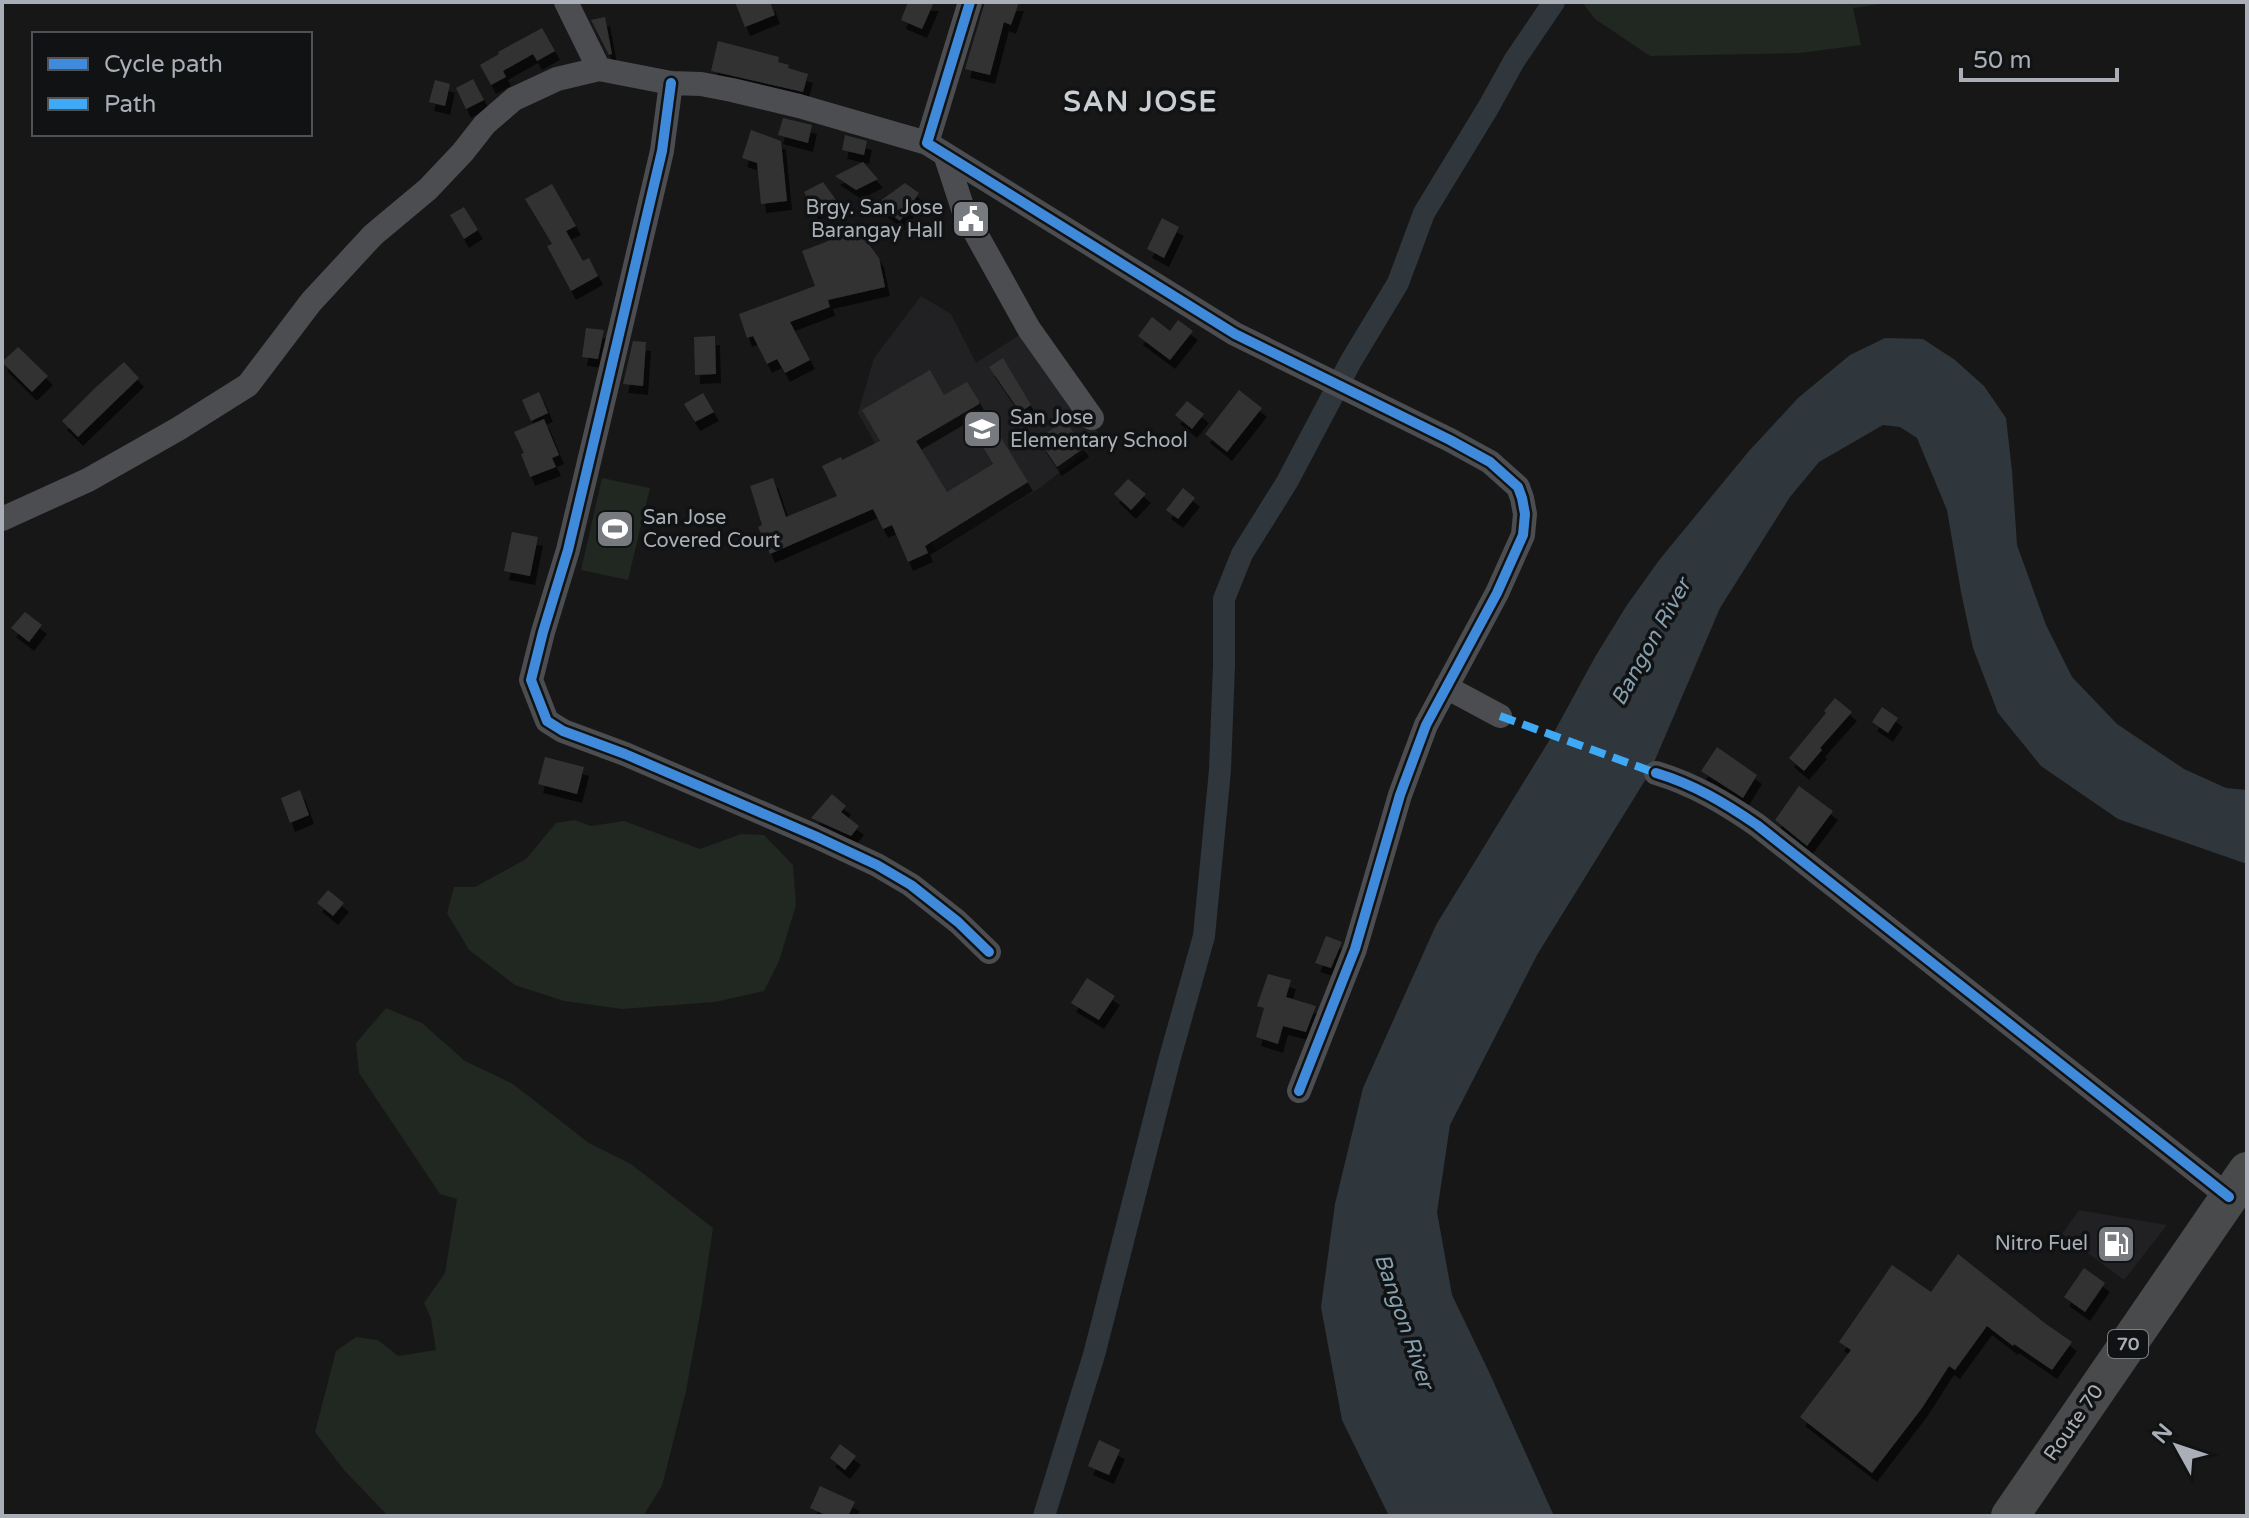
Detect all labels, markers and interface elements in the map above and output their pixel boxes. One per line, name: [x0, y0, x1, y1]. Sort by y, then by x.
legend: [32, 32, 312, 136]
scale bar: [1961, 32, 2117, 82]
text: 50 m: [1973, 46, 2031, 75]
text: Cycle path: [104, 50, 223, 79]
district label: SAN JOSE: [1064, 85, 1218, 119]
text: Path: [104, 90, 157, 119]
place label: Brgy. San Jose Barangay Hall: [806, 196, 943, 243]
public building icon: Brgy. San Jose Barangay Hall: [950, 198, 992, 240]
place label: San Jose Elementary School: [1010, 406, 1188, 453]
school or university icon: San Jose Elementary School: [961, 408, 1003, 450]
place label: San Jose Covered Court: [643, 506, 780, 553]
sports icon: San Jose Covered Court: [594, 508, 636, 550]
water label: Bangon River: [1605, 572, 1698, 710]
fuel station icon: Nitro Fuel: [2095, 1223, 2137, 1265]
place label: Nitro Fuel: [1995, 1232, 2088, 1256]
water label: Bangon River: [1369, 1250, 1440, 1394]
road number: 70: [2108, 1330, 2148, 1358]
street label: Route 70: [2039, 1380, 2109, 1466]
north arrow: [2137, 1406, 2217, 1486]
text: N: [2147, 1419, 2178, 1449]

